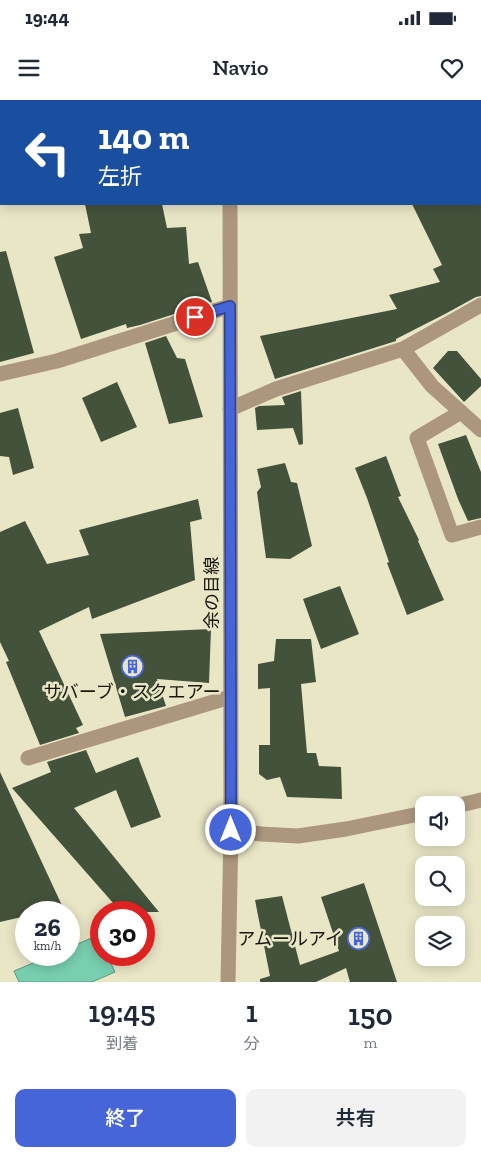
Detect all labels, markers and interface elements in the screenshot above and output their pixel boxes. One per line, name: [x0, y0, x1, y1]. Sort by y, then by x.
text: 19:44: [25, 6, 69, 29]
icon: menu: [15, 54, 43, 82]
text: Navio: [213, 54, 268, 81]
icon: heart: [438, 54, 466, 82]
text: 140 m: [98, 116, 189, 158]
icon: left: [15, 120, 80, 185]
text: 左折: [98, 163, 142, 190]
pin: [174, 296, 216, 338]
icon: arrive: [181, 303, 209, 331]
street label: 余の目線: [201, 557, 223, 629]
building icon: サバーブ・スクエアー: [120, 655, 144, 679]
place label: サバーブ・スクエアー: [43, 681, 221, 703]
map controls: [415, 796, 465, 966]
button: sound: [415, 796, 465, 846]
position arrow: [204, 803, 256, 855]
button: search: [415, 856, 465, 906]
speed limit sign: 30: [90, 901, 155, 966]
text: 26: [34, 912, 61, 942]
button: layers: [415, 916, 465, 966]
building icon: アムールアイ: [347, 927, 371, 951]
place label: アムールアイ: [237, 928, 343, 950]
text: km/h: [34, 939, 61, 953]
text: 19:45: [88, 994, 156, 1030]
text: 1: [246, 994, 258, 1030]
text: 150: [348, 997, 393, 1033]
text: m: [363, 1033, 377, 1052]
text: 到着: [106, 1034, 138, 1053]
text: 分: [244, 1034, 260, 1053]
button: 終了: [15, 1089, 236, 1147]
button: 共有: [246, 1089, 466, 1147]

